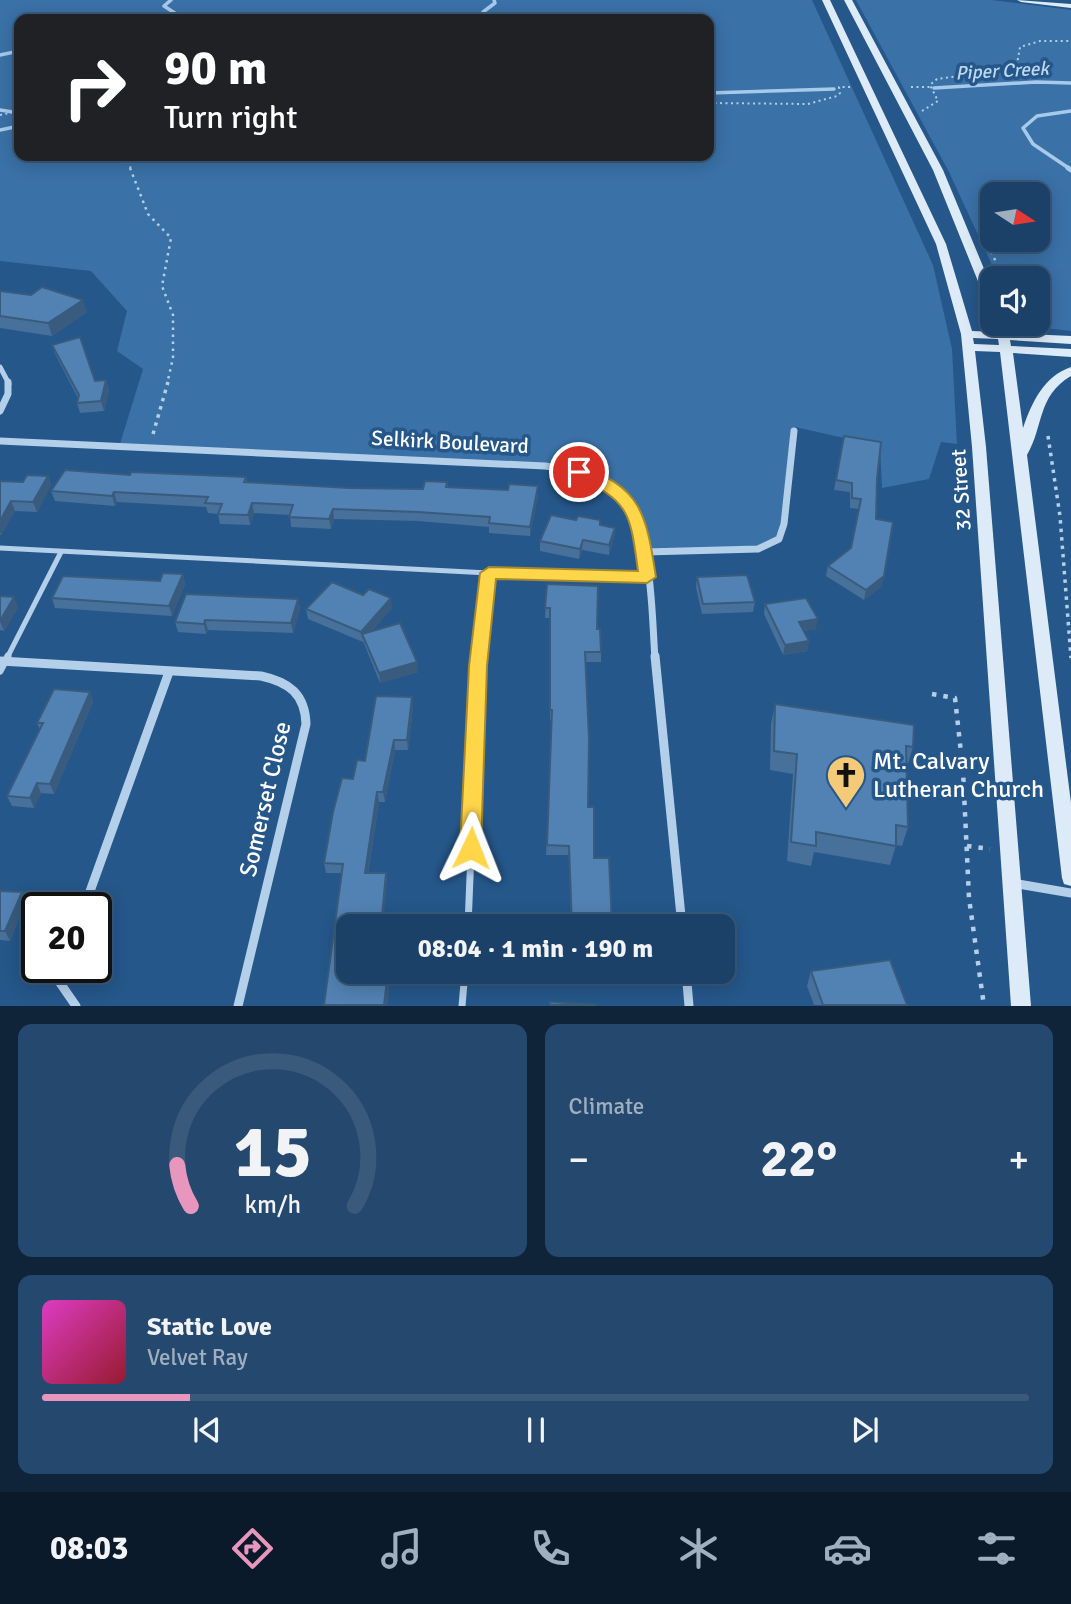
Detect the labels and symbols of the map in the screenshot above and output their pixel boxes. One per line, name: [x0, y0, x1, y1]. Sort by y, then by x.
water label: Piper Creek: [955, 56, 1051, 85]
north arrow: [980, 182, 1050, 252]
street label: Selkirk Boulevard: [371, 425, 529, 459]
pin: [549, 442, 609, 502]
street label: 32 Street: [945, 448, 977, 532]
street label: Somerset Close: [233, 719, 297, 879]
place label: Mt. Calvary Lutheran Church: [873, 746, 1044, 804]
church icon: Mt. Calvary Lutheran Church: [825, 754, 867, 809]
position arrow: [434, 811, 508, 885]
speed limit sign: 20: [21, 892, 112, 983]

